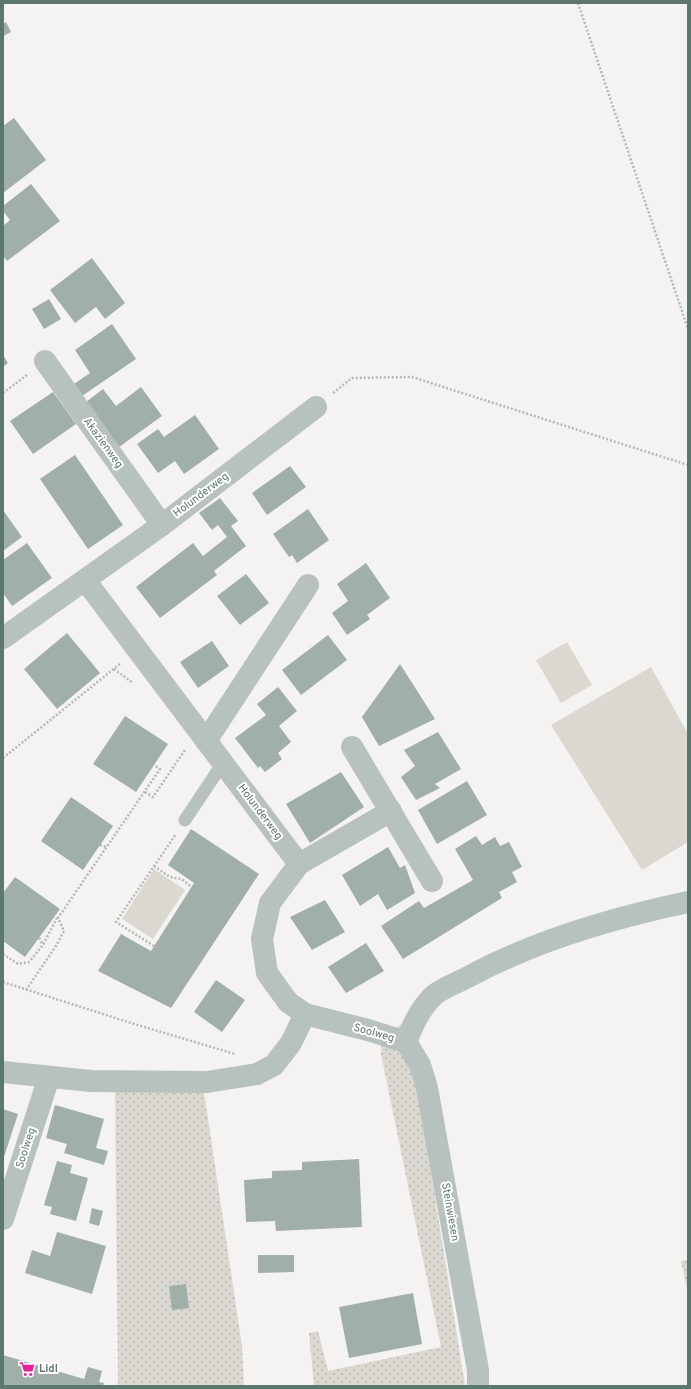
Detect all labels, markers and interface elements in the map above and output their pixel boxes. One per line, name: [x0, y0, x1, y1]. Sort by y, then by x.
street label: Akazienweg: [80, 415, 126, 471]
street label: Holunderweg: [170, 470, 232, 520]
street label: Holunderweg: [235, 781, 285, 843]
street label: Soolweg: [352, 1021, 396, 1045]
street label: Soolweg: [13, 1126, 39, 1170]
street label: Steinwiesen: [438, 1182, 462, 1242]
supermarket icon: Lidl: [18, 1360, 36, 1378]
place label: Lidl: [39, 1362, 58, 1376]

